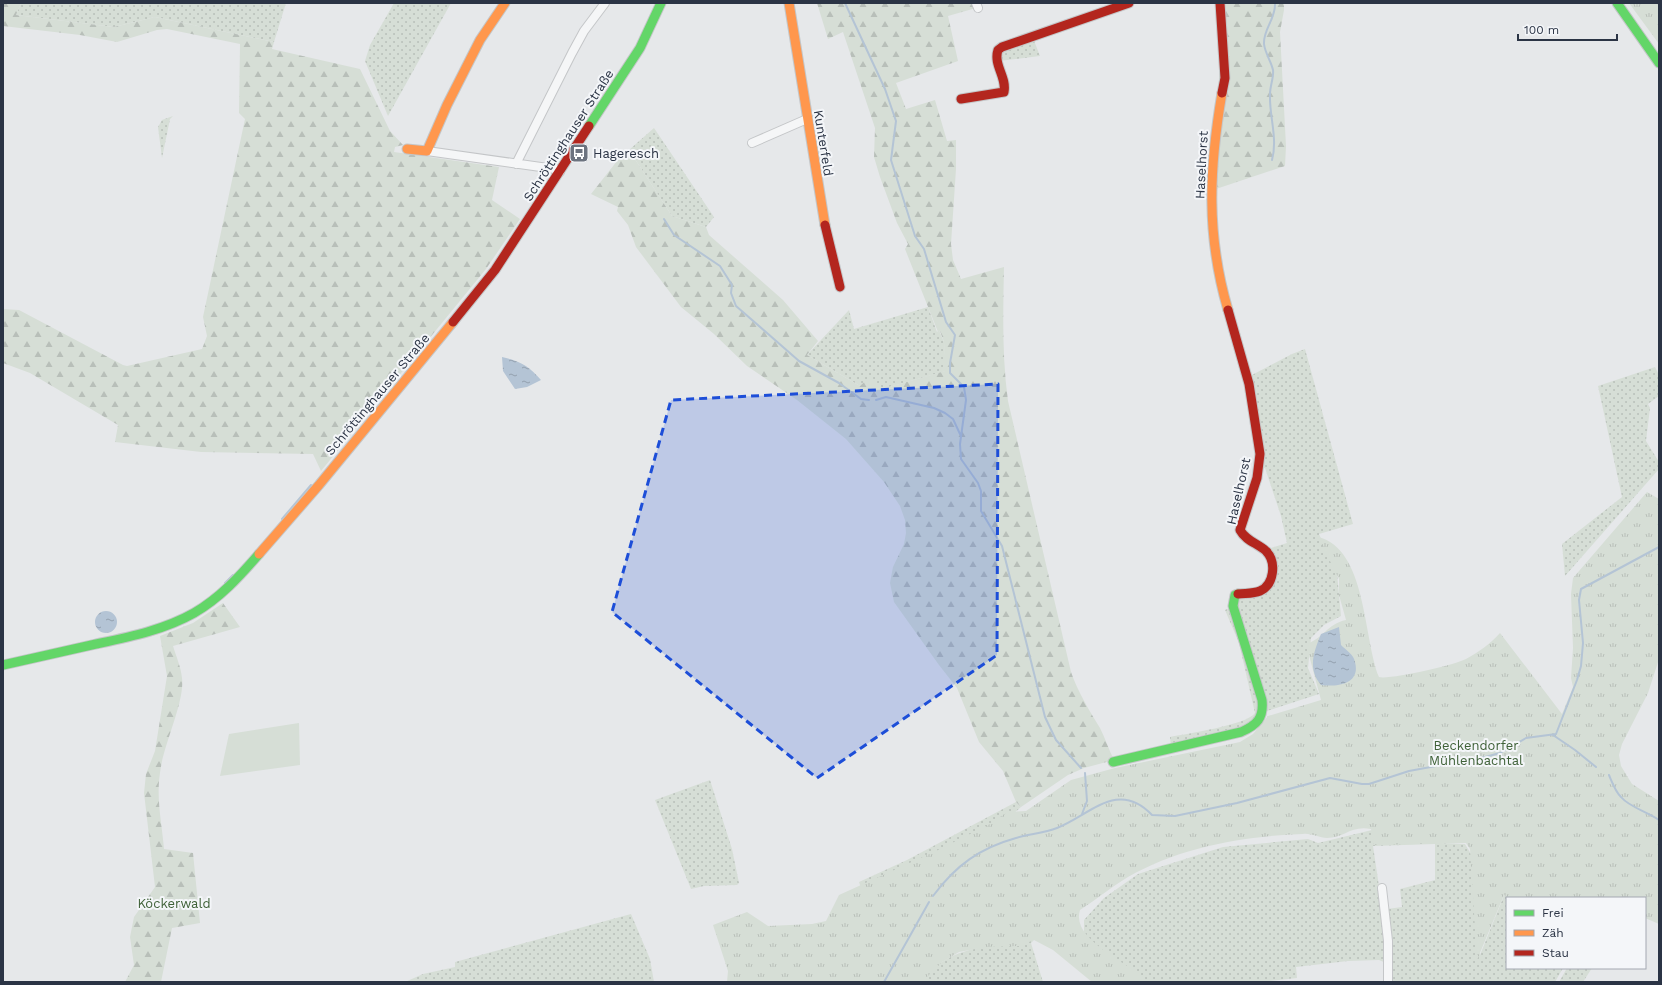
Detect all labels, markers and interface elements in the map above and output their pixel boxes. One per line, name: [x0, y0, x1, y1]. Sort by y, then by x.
scale bar: [1518, 16, 1617, 42]
text: 100 m: [1524, 23, 1559, 37]
street label: Schröttinghauser Straße: [520, 67, 617, 204]
street label: Kunterfeld: [811, 109, 836, 177]
street label: Haselhorst: [1192, 130, 1211, 200]
bus stop icon: Hageresch: [568, 142, 590, 164]
place label: Hageresch: [593, 146, 659, 161]
street label: Schröttinghauser Straße: [322, 331, 433, 458]
street label: Haselhorst: [1223, 456, 1254, 526]
park label: Beckendorfer Mühlenbachtal: [1429, 738, 1523, 768]
park label: Köckerwald: [137, 896, 211, 911]
legend: [1506, 897, 1646, 969]
text: Frei: [1542, 906, 1564, 920]
text: Zäh: [1542, 926, 1564, 940]
text: Stau: [1542, 946, 1569, 960]

